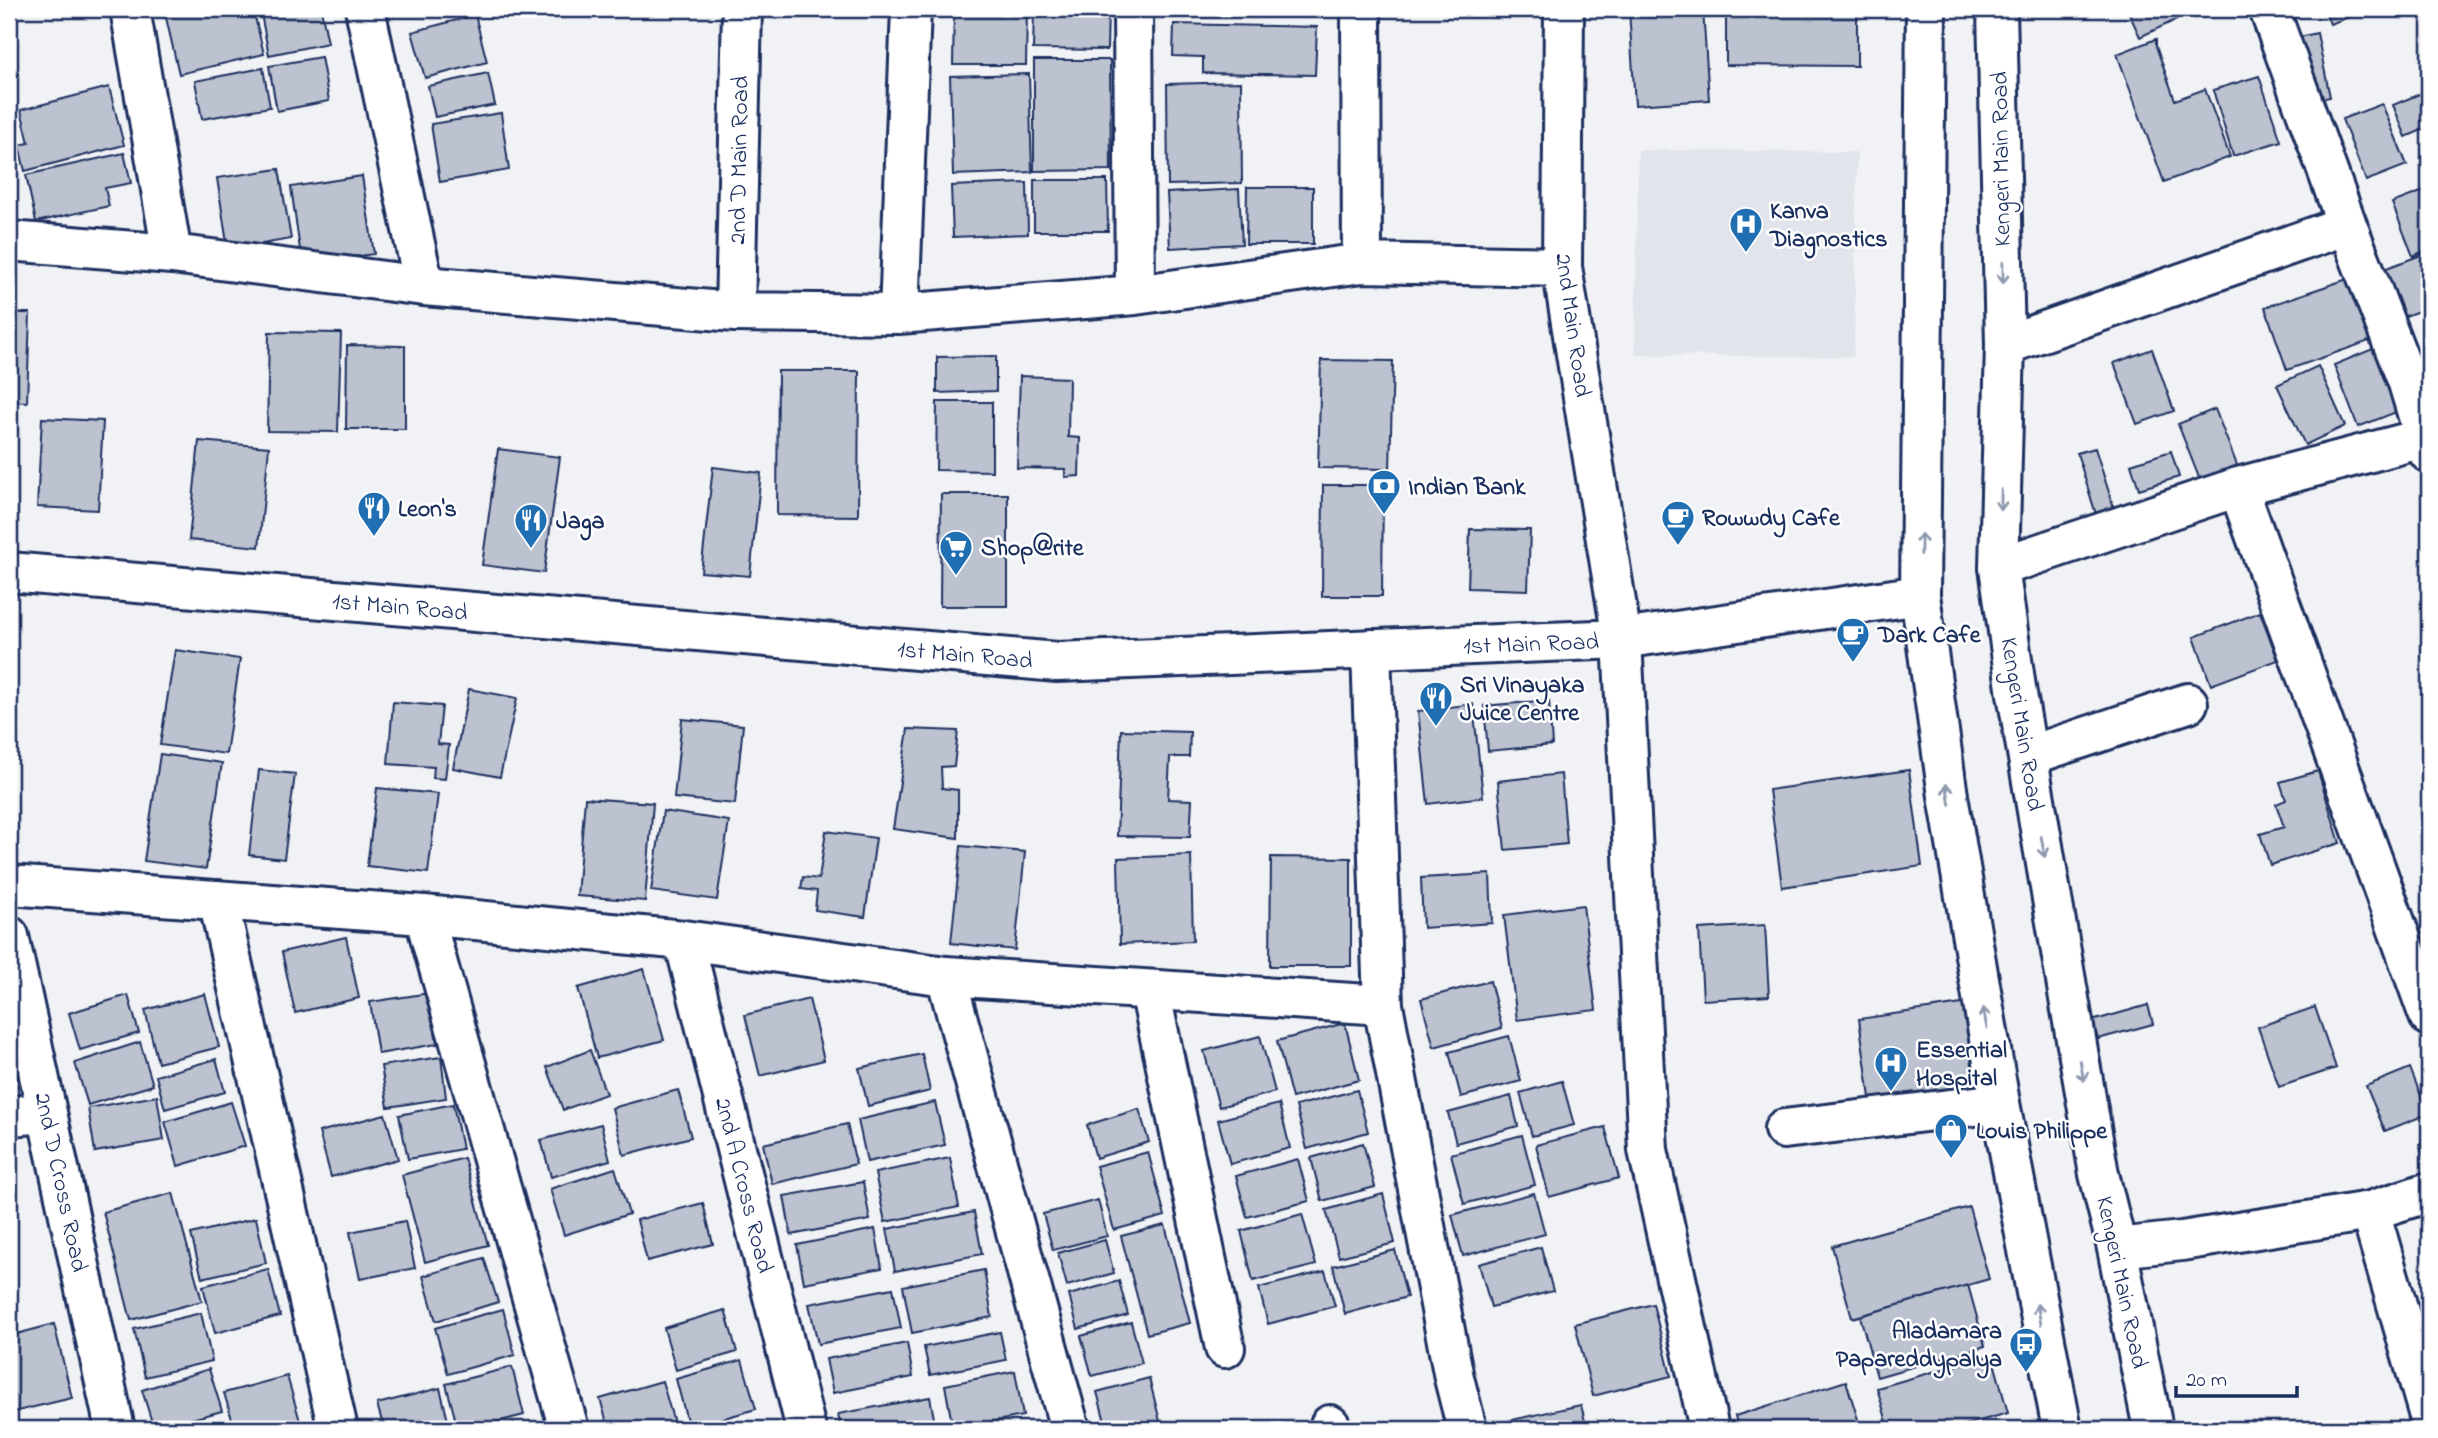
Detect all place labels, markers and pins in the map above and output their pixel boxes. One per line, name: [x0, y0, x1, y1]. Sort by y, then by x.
place label: Kanva Diagnostics: [1769, 195, 1887, 259]
hospital icon: Kanva Diagnostics: [1727, 205, 1765, 254]
bank icon: Indian Bank: [1365, 467, 1403, 516]
place label: Indian Bank: [1408, 471, 1526, 506]
restaurant icon: Leon's: [355, 489, 393, 538]
place label: Leon's: [398, 493, 457, 528]
cafe icon: Rowwdy Cafe: [1659, 498, 1697, 547]
restaurant icon: Jaga: [512, 501, 550, 550]
place label: Rowwdy Cafe: [1702, 502, 1841, 538]
place label: Jaga: [556, 505, 604, 541]
supermarket icon: Shop@rite: [937, 528, 975, 577]
place label: Shop@rite: [981, 532, 1085, 567]
cafe icon: Dark Cafe: [1834, 615, 1872, 664]
place label: Dark Cafe: [1877, 619, 1982, 654]
place label: Sri Vinayaka Juice Centre: [1460, 669, 1585, 732]
restaurant icon: Sri Vinayaka Juice Centre: [1417, 679, 1455, 728]
place label: Essential Hospital: [1916, 1034, 2007, 1097]
hospital icon: Essential Hospital: [1872, 1044, 1910, 1093]
shop icon: Louis Philippe: [1932, 1111, 1970, 1160]
place label: Louis Philippe: [1976, 1115, 2108, 1150]
place label: Aladamara Papareddypalya: [1836, 1315, 2002, 1379]
bus stop icon: Aladamara Papareddypalya: [2007, 1325, 2045, 1374]

